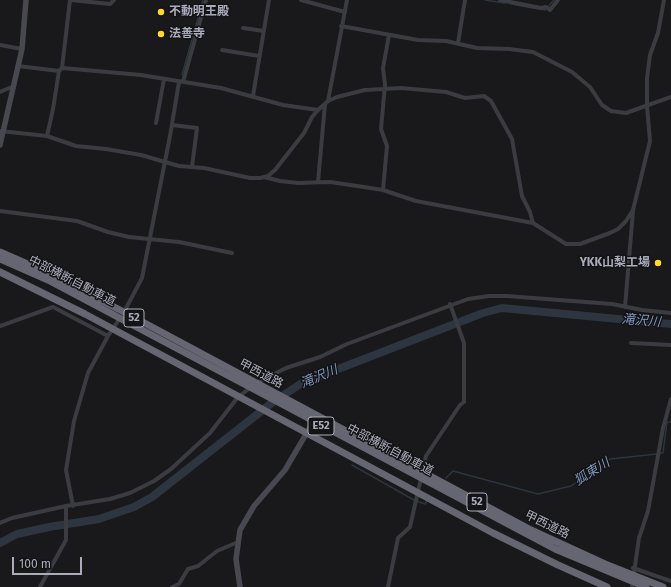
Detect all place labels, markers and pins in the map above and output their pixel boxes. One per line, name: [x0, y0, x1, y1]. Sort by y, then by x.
place label: 不動明王殿: [169, 5, 229, 19]
marker: 不動明王殿: [156, 7, 166, 17]
place label: 法善寺: [169, 27, 205, 41]
marker: 法善寺: [156, 29, 166, 39]
place label: YKK山梨工場: [580, 256, 650, 270]
marker: YKK山梨工場: [653, 258, 663, 268]

